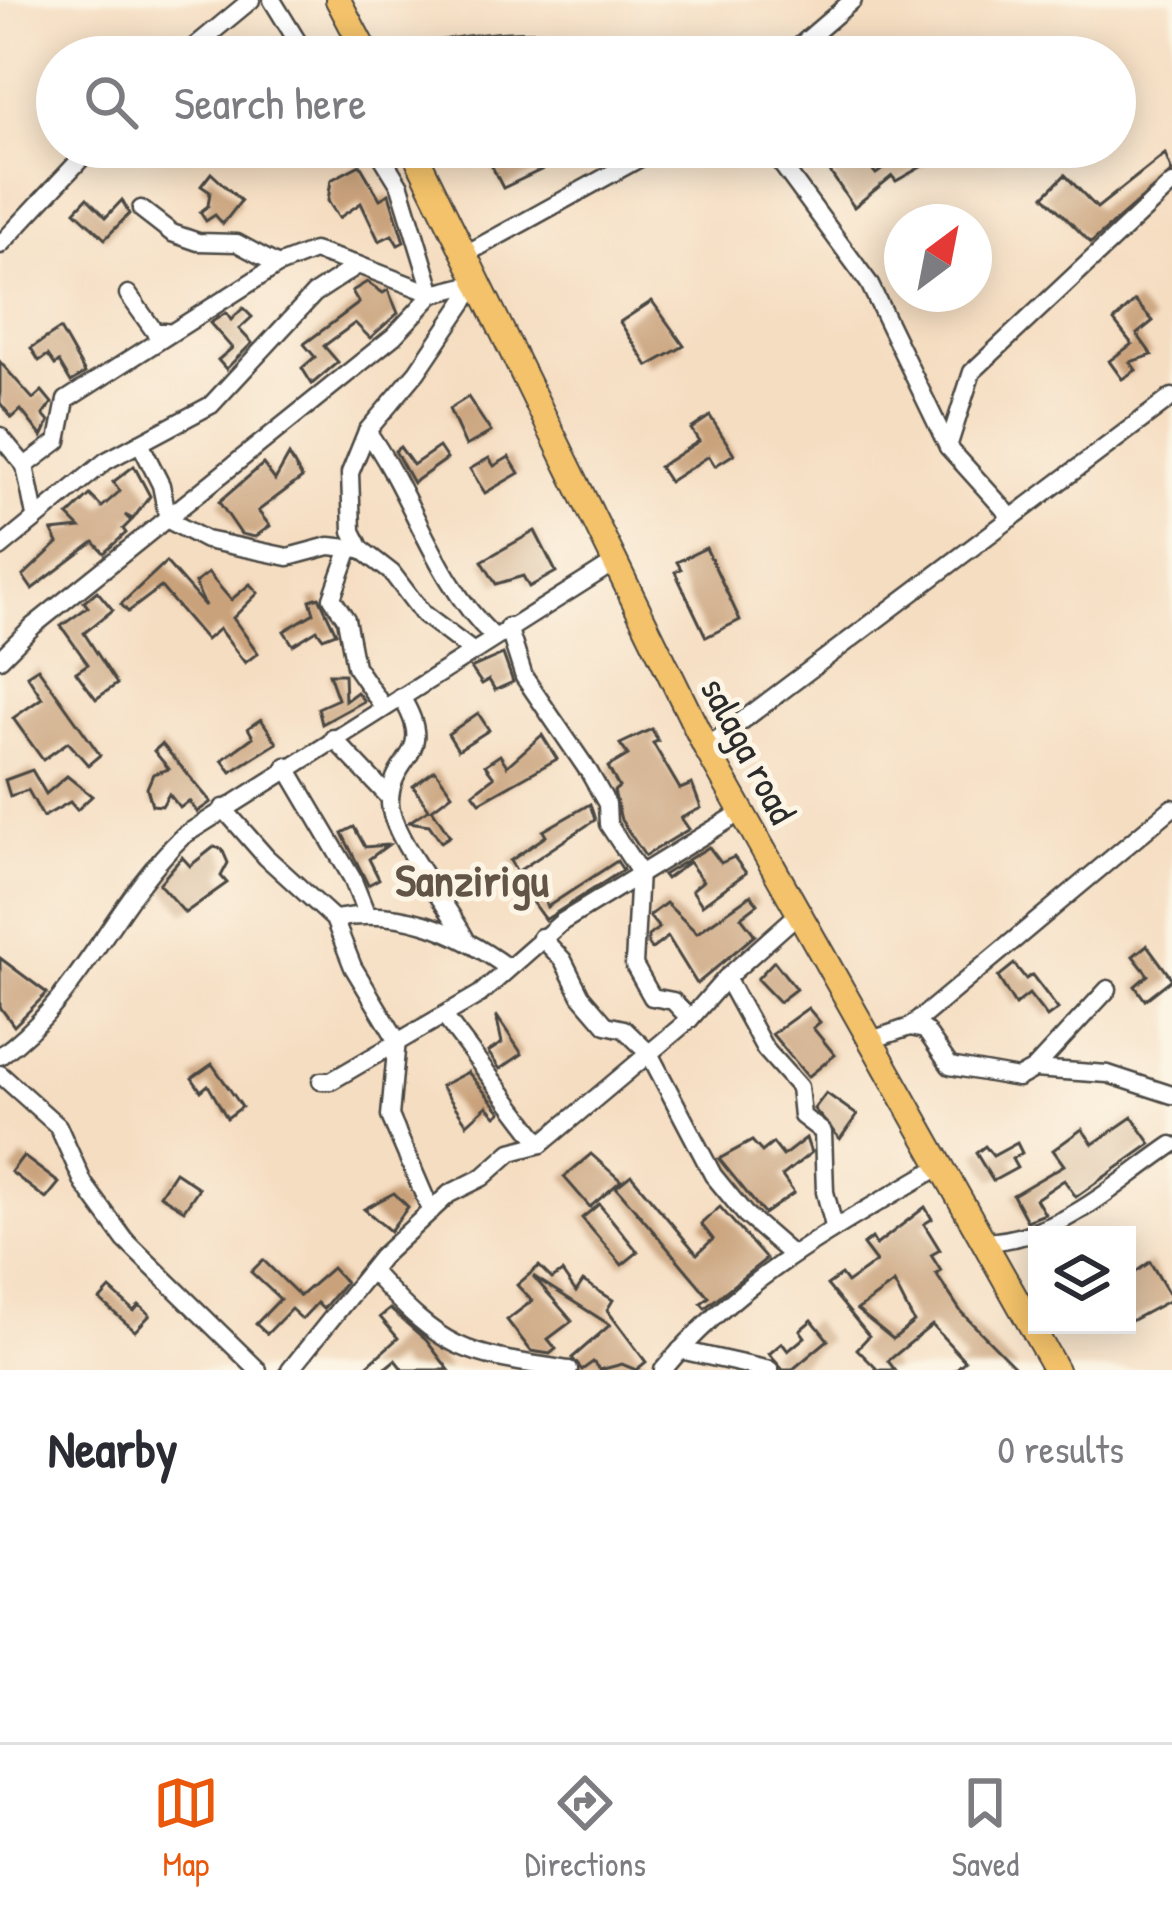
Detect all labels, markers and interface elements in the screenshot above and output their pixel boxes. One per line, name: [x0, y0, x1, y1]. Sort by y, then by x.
search box: [36, 36, 1136, 168]
icon: search: [78, 69, 144, 135]
text: Search here: [174, 72, 366, 133]
north arrow: [884, 204, 992, 312]
street label: salaga road: [689, 667, 810, 832]
district label: Sanzirigu: [395, 849, 549, 911]
map controls: [1028, 1226, 1136, 1334]
button: layers: [1028, 1226, 1136, 1334]
text: Nearby: [48, 1414, 178, 1483]
text: 0 results: [998, 1422, 1124, 1475]
tab: Map: [153, 1770, 219, 1886]
tab: Directions: [525, 1770, 646, 1886]
tab: Saved: [952, 1770, 1019, 1886]

